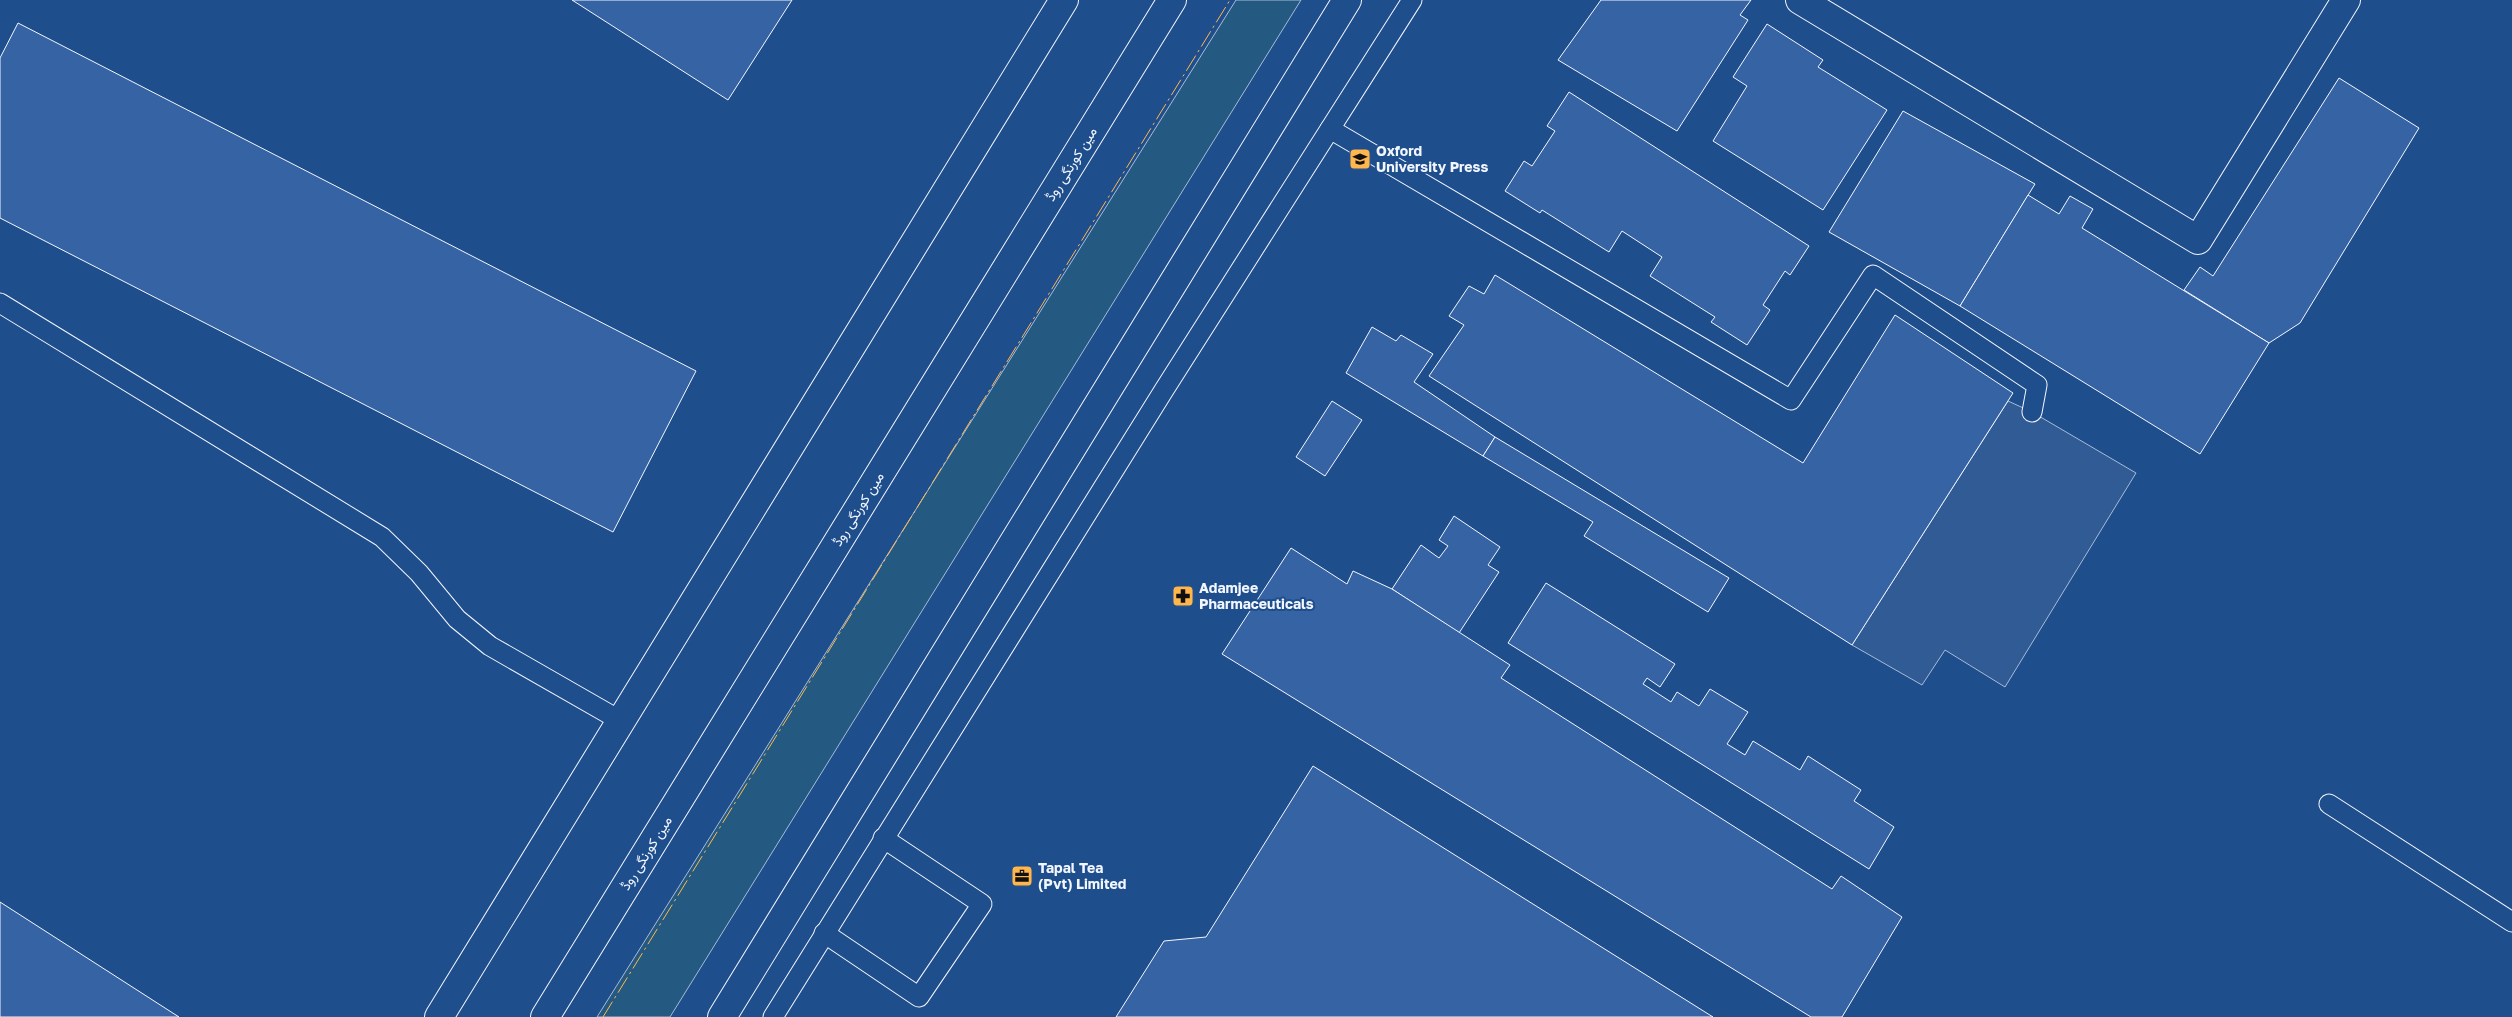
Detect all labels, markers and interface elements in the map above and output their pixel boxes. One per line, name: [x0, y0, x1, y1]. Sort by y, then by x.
street label: مین کورنگی روڈ: [1041, 124, 1101, 204]
place label: Oxford University Press: [1376, 142, 1488, 175]
school or university icon: Oxford University Press: [1348, 147, 1372, 171]
street label: مین کورنگی روڈ: [828, 469, 888, 549]
place label: Adamjee Pharmaceuticals: [1199, 579, 1314, 612]
pharmacy icon: Adamjee Pharmaceuticals: [1171, 584, 1195, 608]
street label: مین کورنگی روڈ: [616, 813, 676, 893]
place label: Tapal Tea (Pvt) Limited: [1038, 859, 1126, 892]
office icon: Tapal Tea (Pvt) Limited: [1010, 864, 1034, 888]

